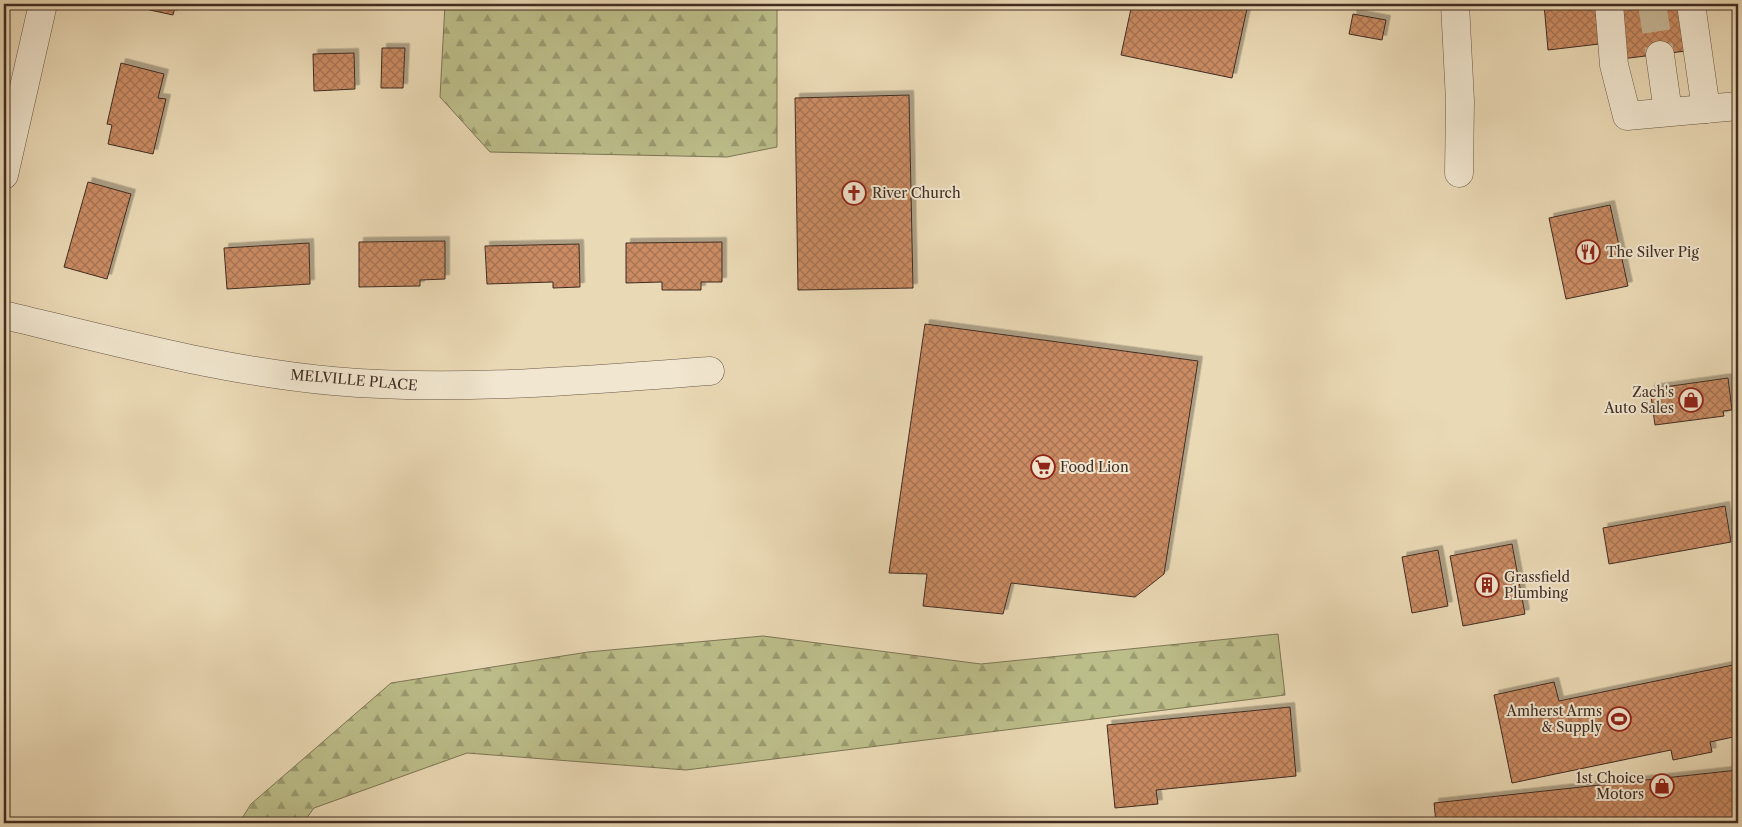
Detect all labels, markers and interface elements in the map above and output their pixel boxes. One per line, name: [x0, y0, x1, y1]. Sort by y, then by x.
church icon: River Church: [841, 180, 867, 206]
place label: River Church: [872, 184, 961, 202]
restaurant icon: The Silver Pig: [1575, 239, 1601, 265]
place label: The Silver Pig: [1606, 243, 1699, 261]
street label: MELVILLE PLACE: [290, 365, 418, 395]
place label: Zach's Auto Sales: [1603, 383, 1674, 417]
shop icon: Zach's Auto Sales: [1678, 387, 1704, 413]
supermarket icon: Food Lion: [1030, 454, 1056, 480]
place label: Food Lion: [1060, 458, 1129, 476]
place label: Grassfield Plumbing: [1504, 568, 1571, 602]
building icon: Grassfield Plumbing: [1474, 572, 1500, 598]
place label: Amherst Arms & Supply: [1506, 702, 1602, 736]
sports icon: Amherst Arms & Supply: [1606, 706, 1632, 732]
place label: 1st Choice Motors: [1576, 769, 1644, 803]
shop icon: 1st Choice Motors: [1649, 773, 1675, 799]

